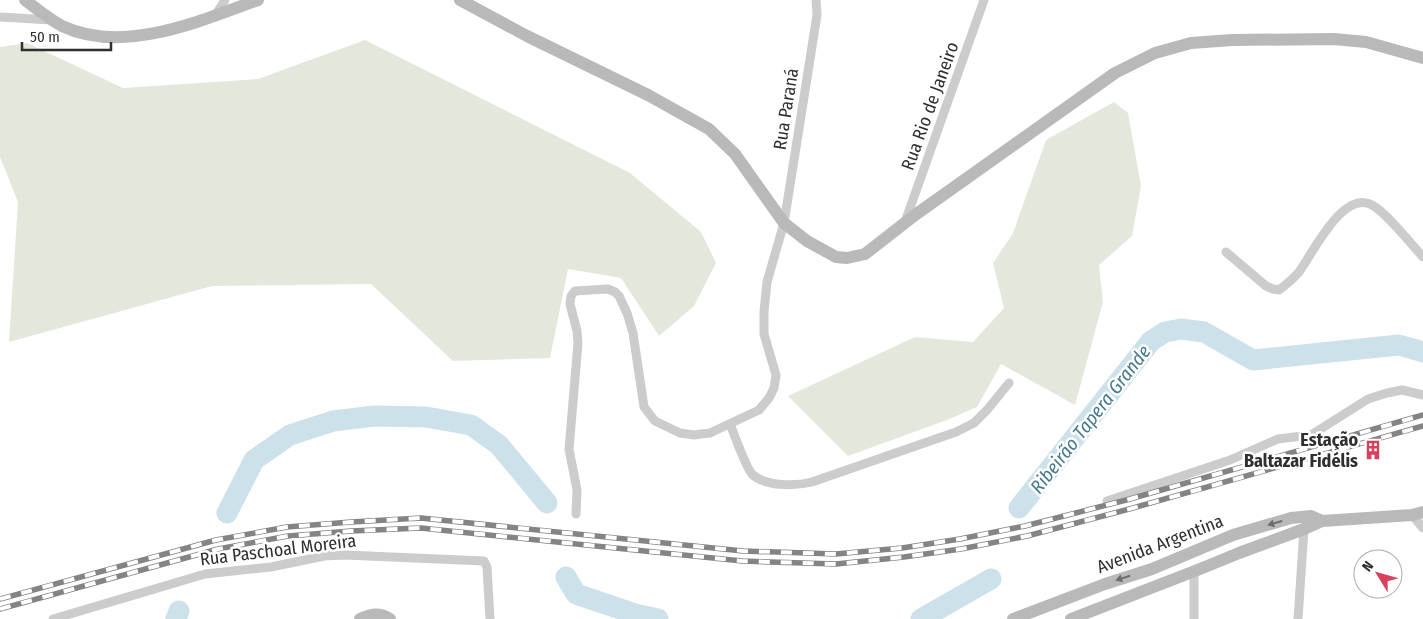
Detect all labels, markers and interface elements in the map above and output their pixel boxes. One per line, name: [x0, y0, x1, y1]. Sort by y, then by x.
scale bar: [22, 20, 111, 52]
text: 50 m: [30, 28, 60, 46]
street label: Rua Rio de Janeiro: [897, 39, 963, 173]
street label: Rua Paraná: [769, 66, 803, 151]
water label: Ribeirão Tapera Grande: [1025, 341, 1155, 498]
place label: Estação Baltazar Fidélis: [1244, 429, 1358, 472]
building icon: Estação Baltazar Fidélis: [1362, 439, 1384, 461]
street label: Avenida Argentina: [1094, 510, 1227, 578]
one-way arrow: [1267, 519, 1282, 527]
street label: Rua Paschoal Moreira: [199, 529, 358, 571]
north arrow: [1353, 549, 1403, 599]
text: N: [1359, 558, 1377, 575]
one-way arrow: [1115, 575, 1130, 583]

